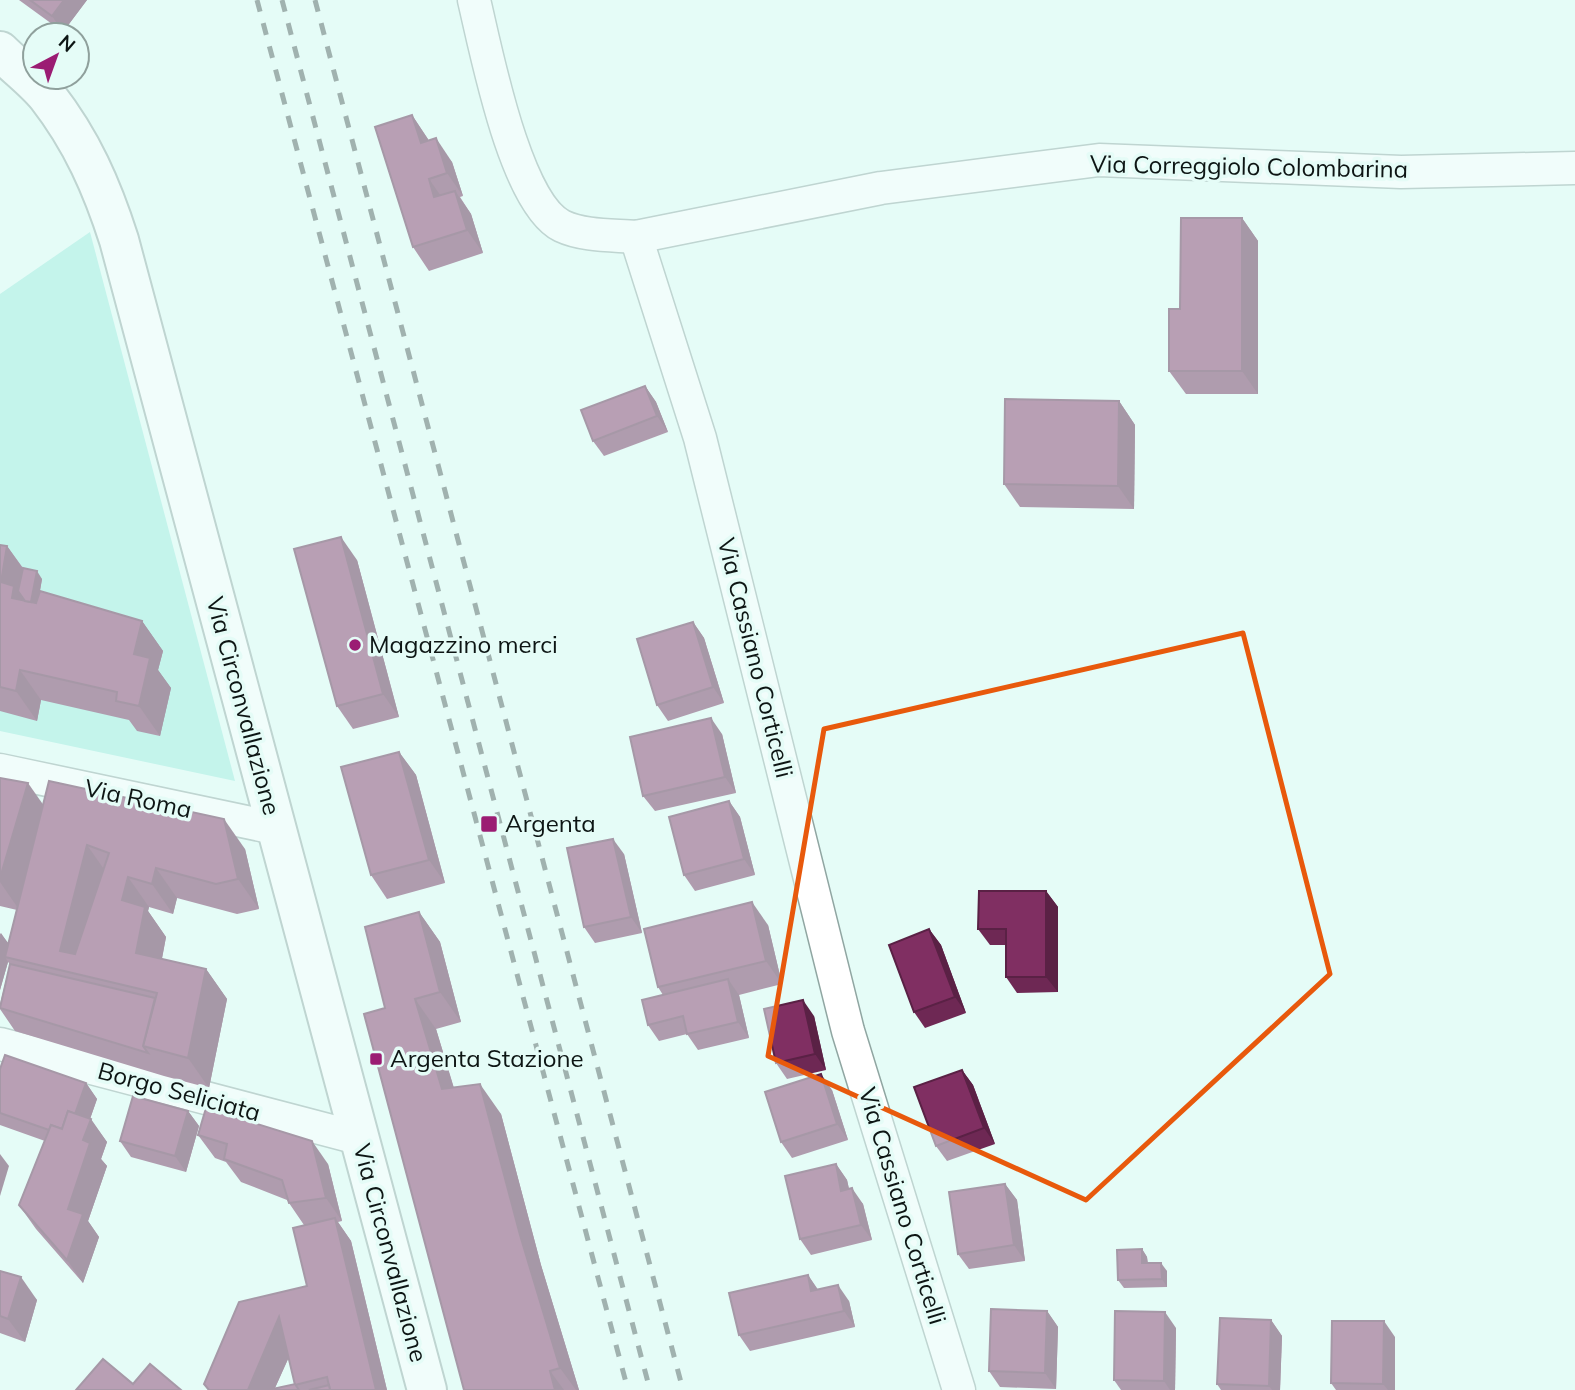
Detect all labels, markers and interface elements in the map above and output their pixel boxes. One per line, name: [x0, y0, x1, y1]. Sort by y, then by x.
north arrow: [21, 21, 91, 91]
text: N: [54, 29, 80, 57]
street label: Via Correggiolo Colombarina: [1090, 148, 1408, 184]
street label: Via Cassiano Corticelli: [712, 535, 800, 781]
street label: Via Circonvallazione: [200, 593, 288, 818]
place label: Magazzino merci: [369, 629, 558, 659]
marker: Magazzino merci: [347, 637, 363, 653]
street label: Via Roma: [82, 772, 194, 824]
place label: Argenta: [505, 808, 596, 838]
marker: Argenta: [479, 814, 499, 834]
place label: Argenta Stazione: [390, 1043, 584, 1073]
marker: Argenta Stazione: [368, 1051, 384, 1067]
street label: Borgo Seliciata: [95, 1055, 264, 1127]
street label: Via Cassiano Corticelli: [853, 1084, 953, 1328]
street label: Via Circonvallazione: [347, 1140, 435, 1365]

